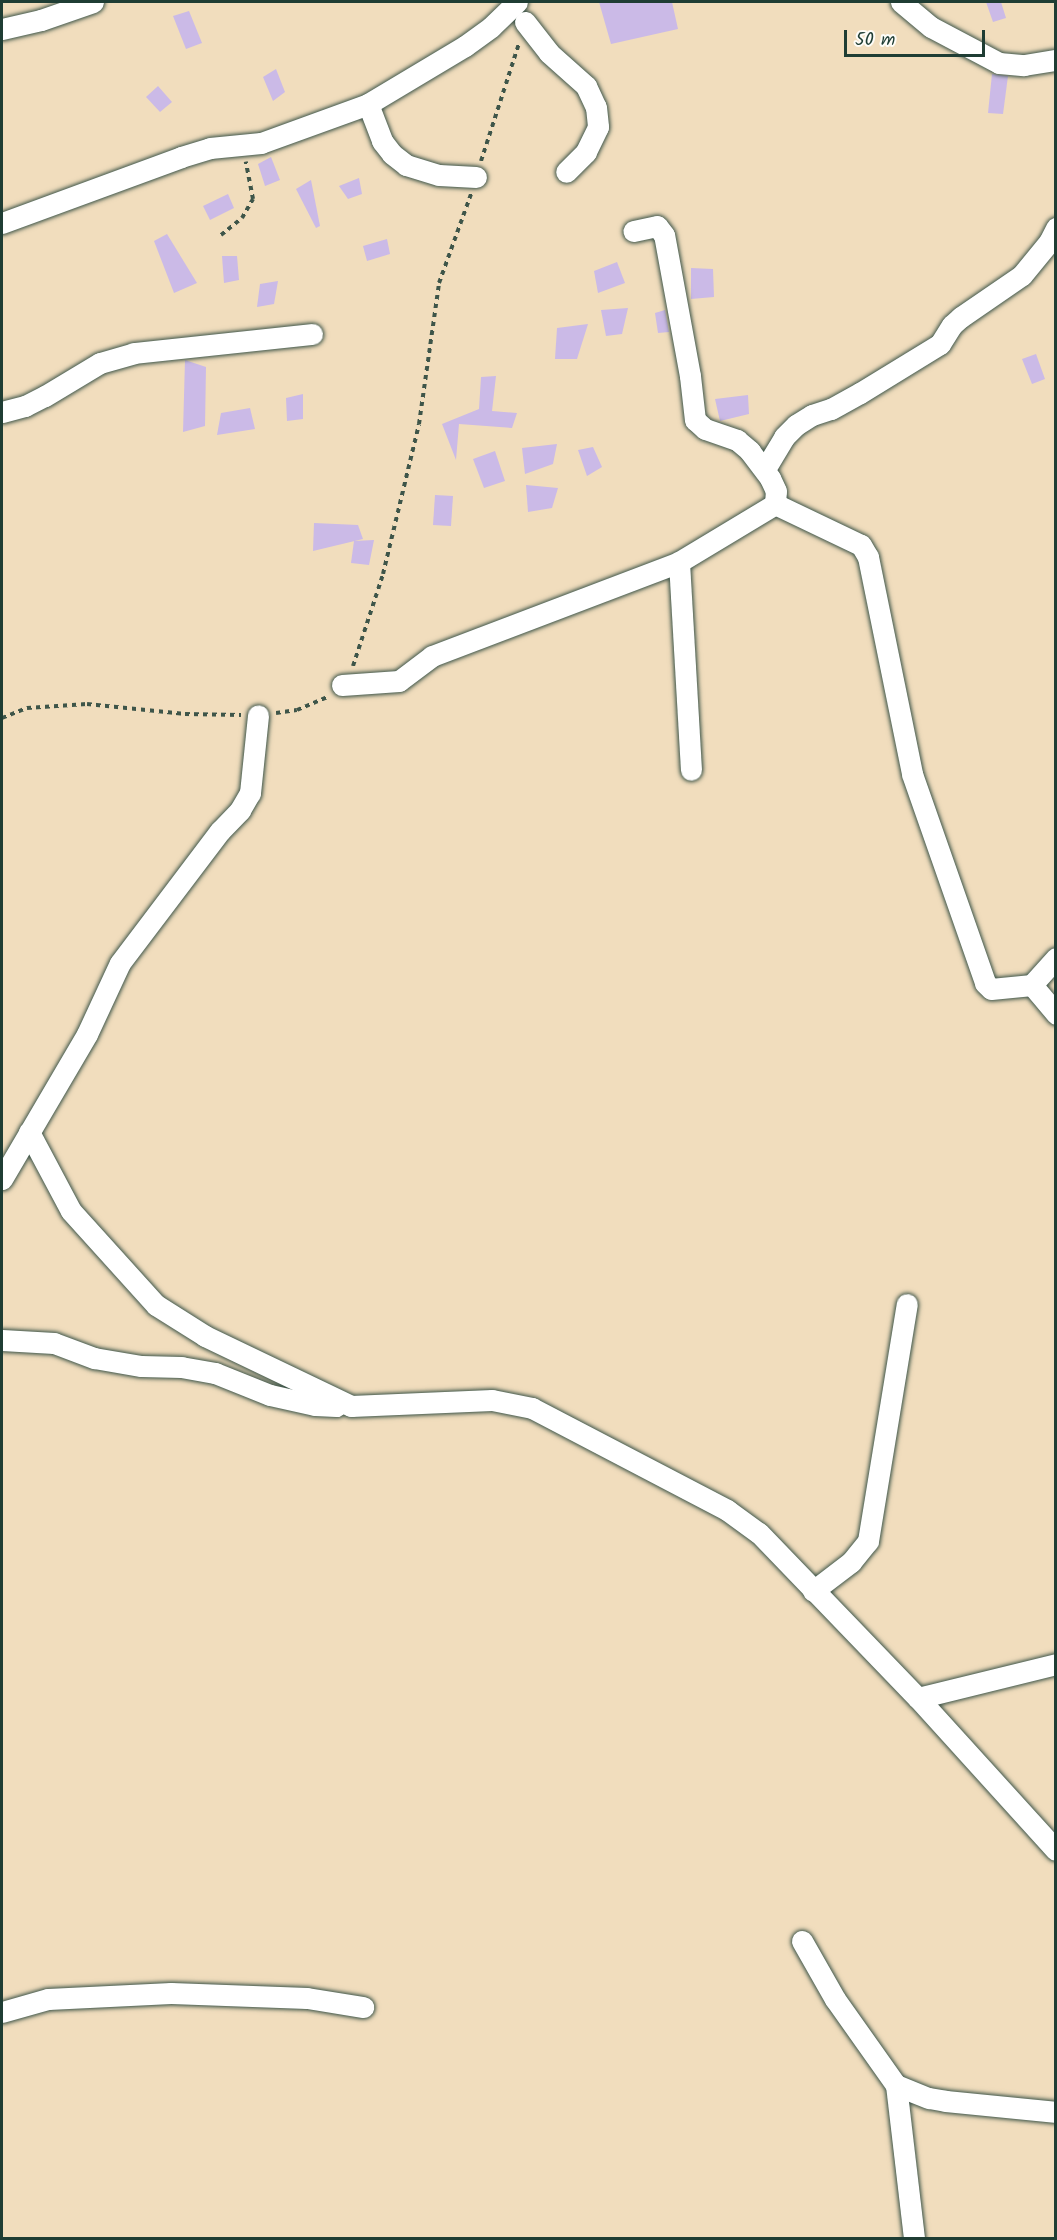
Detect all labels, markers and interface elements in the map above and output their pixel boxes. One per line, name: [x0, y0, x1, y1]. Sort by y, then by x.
scale bar: [847, 18, 988, 56]
text: 50 m: [855, 26, 895, 55]

